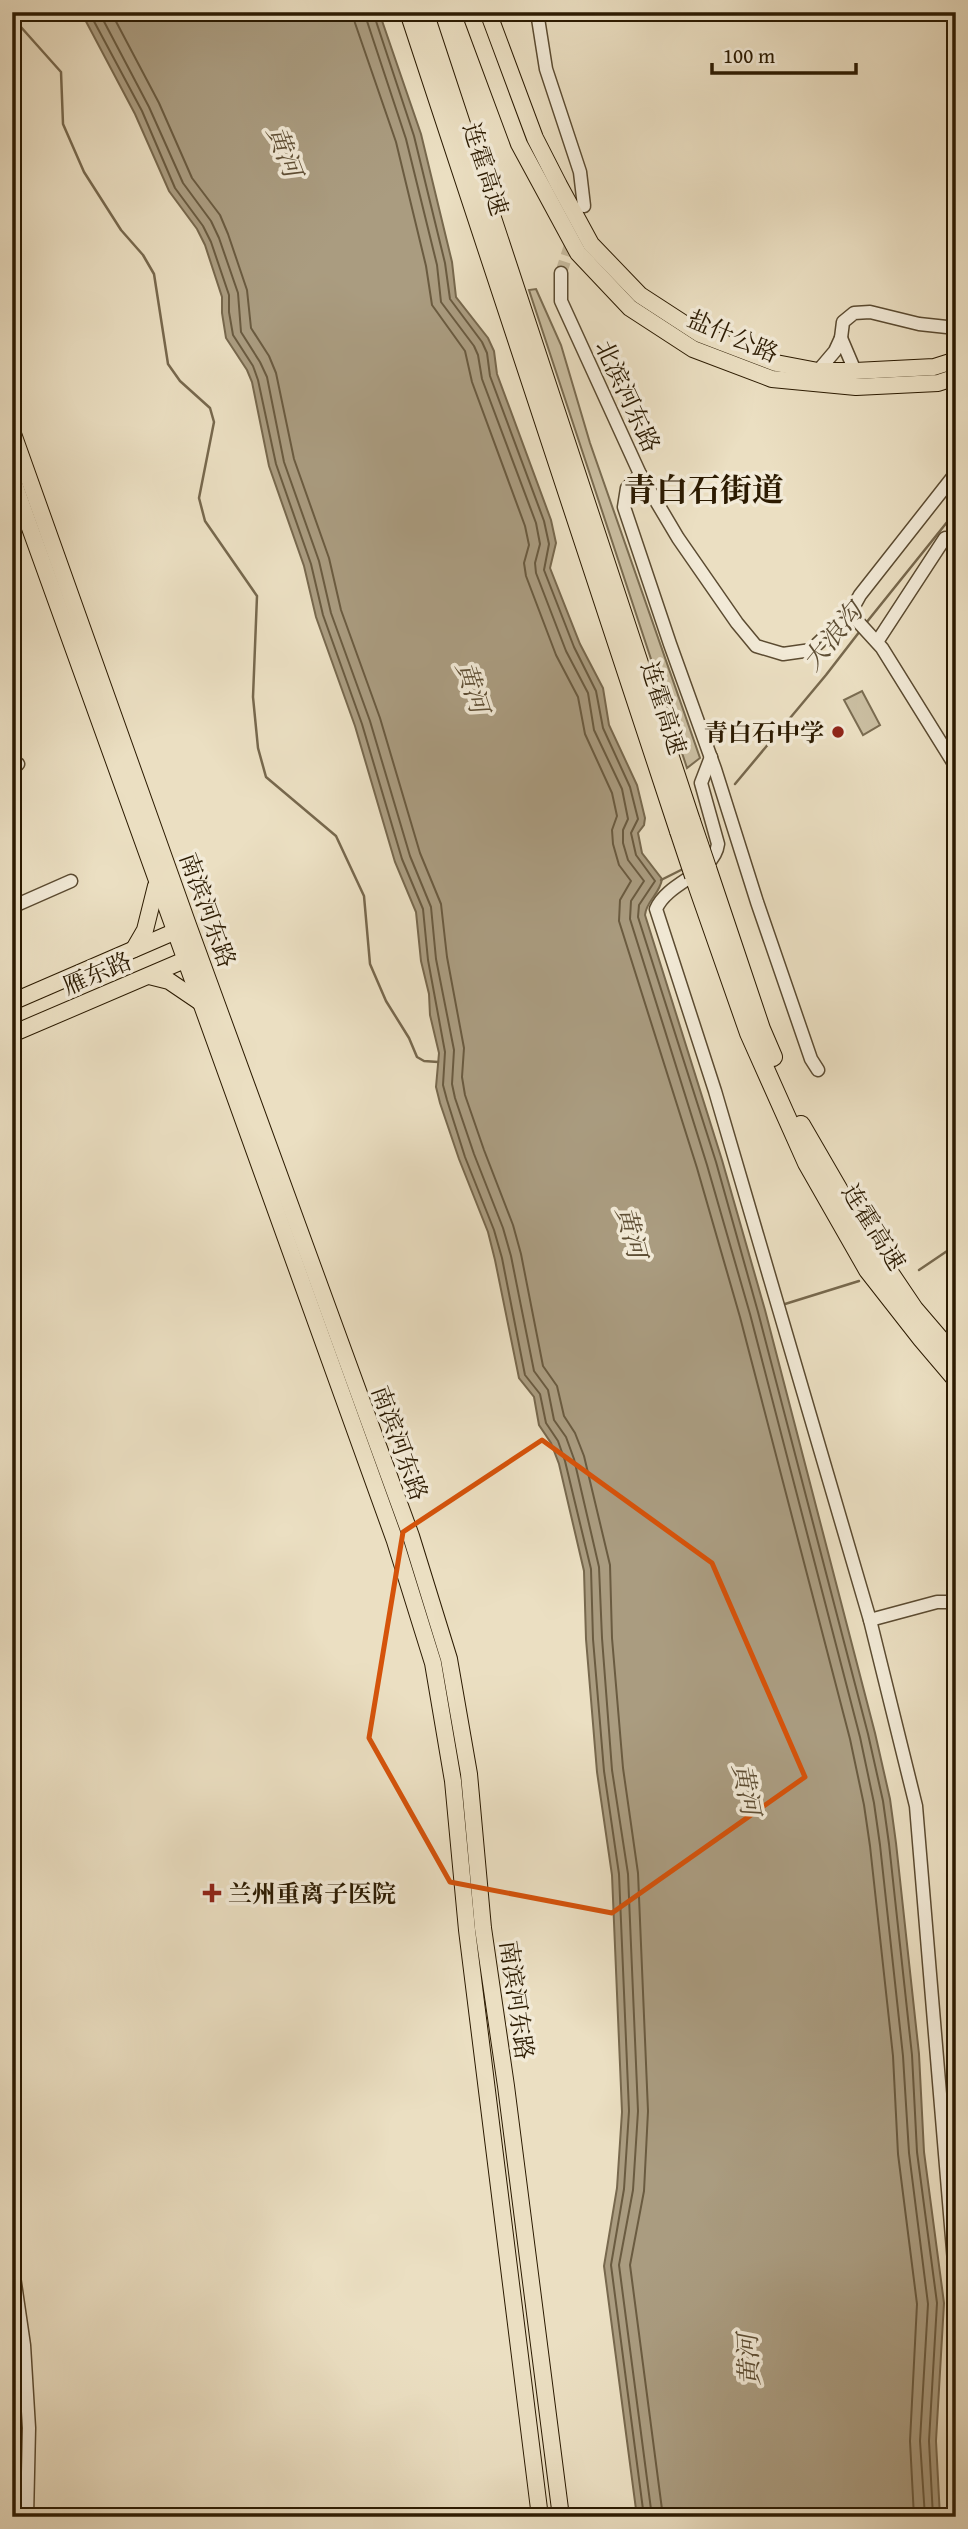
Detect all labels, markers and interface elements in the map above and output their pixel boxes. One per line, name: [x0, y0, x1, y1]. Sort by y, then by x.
scale bar: [712, 32, 856, 76]
text: 100 m: [723, 40, 775, 71]
street label: 连霍高速: [455, 118, 517, 220]
water label: 黄河: [257, 120, 314, 186]
street label: 盐什公路: [682, 301, 784, 371]
street label: 北滨河东路: [587, 334, 669, 458]
district label: 青白石街道: [624, 466, 784, 513]
water label: 大浪沟: [792, 590, 874, 679]
water label: 黄河: [446, 656, 501, 722]
street label: 连霍高速: [633, 657, 695, 759]
place label: 青白石中学: [704, 715, 824, 750]
marker: 青白石中学: [830, 724, 846, 740]
street label: 南滨河东路: [171, 848, 245, 972]
street label: 雁东路: [57, 943, 137, 1003]
street label: 连霍高速: [834, 1177, 914, 1277]
water label: 黄河: [606, 1202, 659, 1266]
street label: 南滨河东路: [363, 1381, 437, 1505]
water label: 黄河: [723, 1760, 772, 1822]
place label: 兰州重离子医院: [228, 1876, 396, 1911]
marker: 兰州重离子医院: [202, 1883, 222, 1903]
street label: 南滨河东路: [491, 1938, 543, 2062]
water label: 黄河: [727, 2329, 769, 2387]

